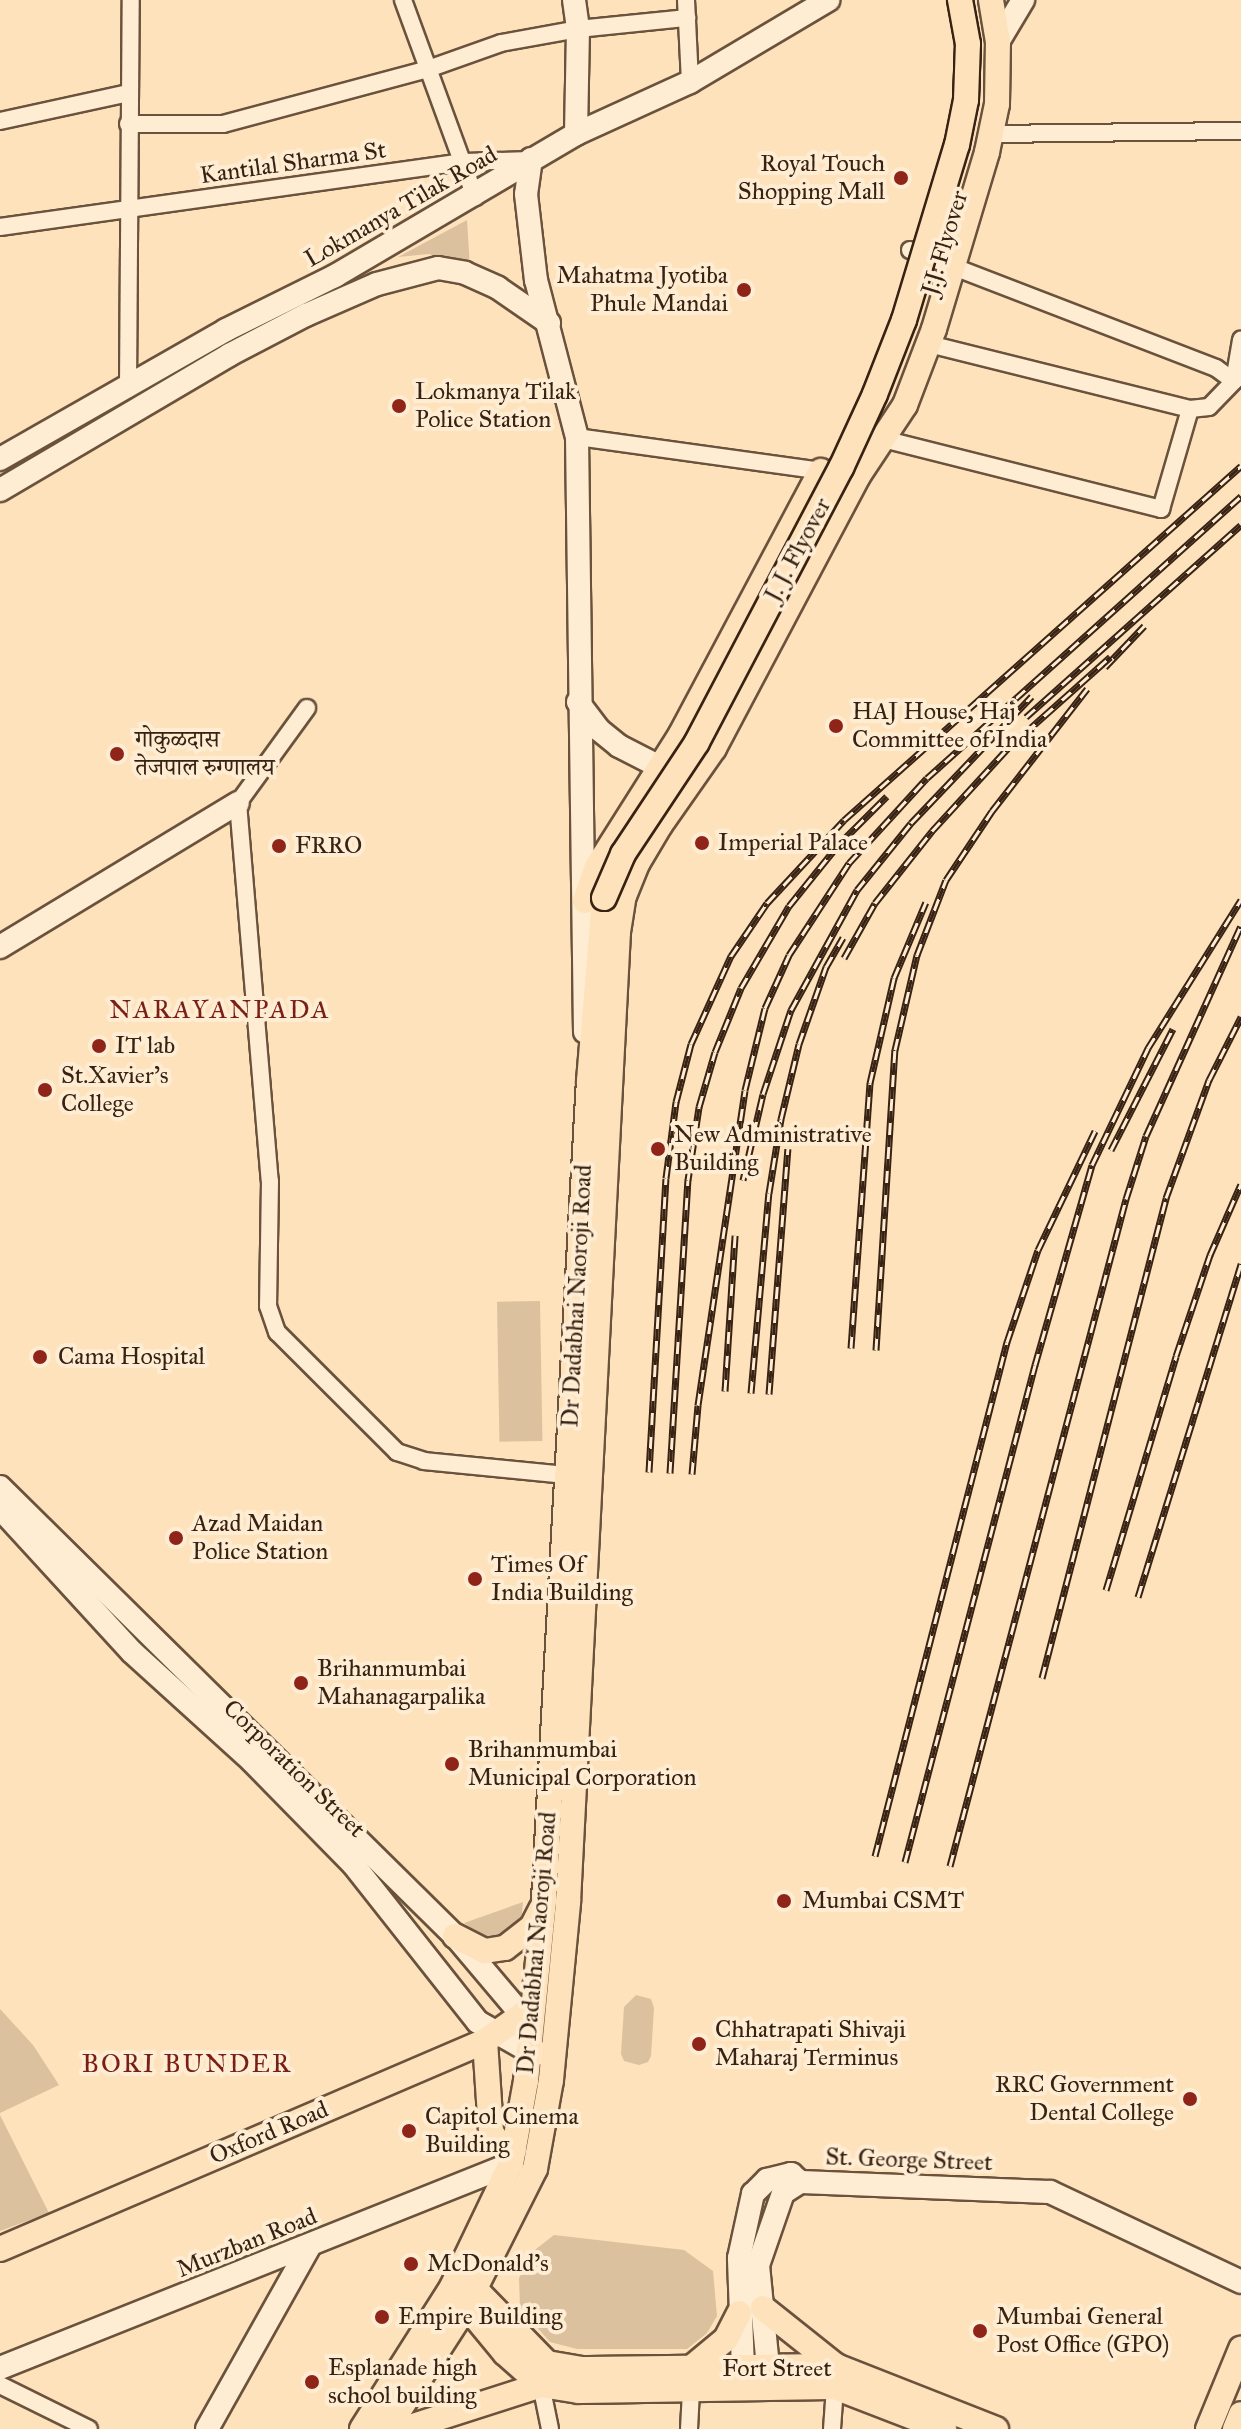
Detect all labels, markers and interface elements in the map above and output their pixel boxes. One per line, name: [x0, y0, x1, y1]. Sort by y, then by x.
street label: Kantilal Sharma St: [198, 136, 388, 190]
street label: Lokmanya Tilak Road: [300, 140, 502, 274]
place label: Royal Touch Shopping Mall: [738, 150, 885, 206]
marker: Royal Touch Shopping Mall: [892, 169, 910, 187]
street label: J.J. Flyover: [915, 187, 975, 299]
place label: Mahatma Jyotiba Phule Mandai: [556, 262, 728, 318]
marker: Mahatma Jyotiba Phule Mandai: [735, 281, 753, 299]
place label: Lokmanya Tilak Police Station: [415, 378, 576, 434]
marker: Lokmanya Tilak Police Station: [390, 397, 408, 415]
street label: J. J. Flyover: [759, 493, 837, 607]
place label: HAJ House, Haj Committee of India: [852, 698, 1047, 754]
marker: HAJ House, Haj Committee of India: [827, 717, 845, 735]
place label: गोकुळदास तेजपाल रुग्णालय: [135, 726, 275, 782]
marker: गोकुळदास तेजपाल रुग्णालय: [106, 743, 128, 765]
place label: Imperial Palace: [718, 829, 868, 857]
place label: FRRO: [295, 832, 362, 860]
marker: Imperial Palace: [693, 834, 711, 852]
marker: FRRO: [270, 837, 288, 855]
district label: NARAYANPADA: [109, 994, 331, 1026]
place label: IT lab: [115, 1032, 175, 1060]
marker: IT lab: [90, 1037, 108, 1055]
place label: St.Xavier's College: [61, 1062, 168, 1118]
marker: St.Xavier's College: [36, 1081, 54, 1099]
place label: New Administrative Building: [674, 1121, 872, 1177]
marker: New Administrative Building: [649, 1140, 667, 1158]
street label: Dr Dadabhai Naoroji Road: [556, 1164, 598, 1428]
place label: Cama Hospital: [58, 1343, 205, 1371]
marker: Cama Hospital: [29, 1346, 51, 1368]
place label: Azad Maidan Police Station: [192, 1510, 328, 1566]
marker: Azad Maidan Police Station: [167, 1529, 185, 1547]
place label: Times Of India Building: [491, 1551, 633, 1607]
marker: Times Of India Building: [466, 1570, 484, 1588]
place label: Brihanmumbai Mahanagarpalika: [317, 1655, 485, 1711]
marker: Brihanmumbai Mahanagarpalika: [292, 1674, 310, 1692]
street label: Corporation Street: [217, 1694, 371, 1844]
place label: Brihanmumbai Municipal Corporation: [468, 1736, 696, 1792]
marker: Brihanmumbai Municipal Corporation: [443, 1755, 461, 1773]
street label: Dr Dadabhai Naoroji Road: [511, 1811, 563, 2075]
place label: Mumbai CSMT: [802, 1887, 964, 1915]
marker: Mumbai CSMT: [773, 1890, 795, 1912]
place label: Chhatrapati Shivaji Maharaj Terminus: [715, 2016, 906, 2072]
marker: Chhatrapati Shivaji Maharaj Terminus: [690, 2035, 708, 2053]
district label: BORI BUNDER: [82, 2048, 292, 2080]
place label: RRC Government Dental College: [995, 2071, 1174, 2127]
marker: RRC Government Dental College: [1181, 2090, 1199, 2108]
street label: Oxford Road: [205, 2095, 333, 2171]
place label: Capitol Cinema Building: [425, 2103, 579, 2159]
marker: Capitol Cinema Building: [400, 2122, 418, 2140]
street label: St. George Street: [825, 2143, 993, 2177]
street label: Murzban Road: [173, 2202, 321, 2284]
place label: McDonald's: [427, 2250, 549, 2278]
marker: McDonald's: [402, 2255, 420, 2273]
place label: Empire Building: [398, 2303, 562, 2331]
place label: Mumbai General Post Office (GPO): [996, 2303, 1169, 2359]
marker: Empire Building: [373, 2308, 391, 2326]
marker: Mumbai General Post Office (GPO): [971, 2322, 989, 2340]
place label: Esplanade high school building: [328, 2354, 477, 2410]
street label: Fort Street: [722, 2355, 832, 2383]
marker: Esplanade high school building: [303, 2373, 321, 2391]

